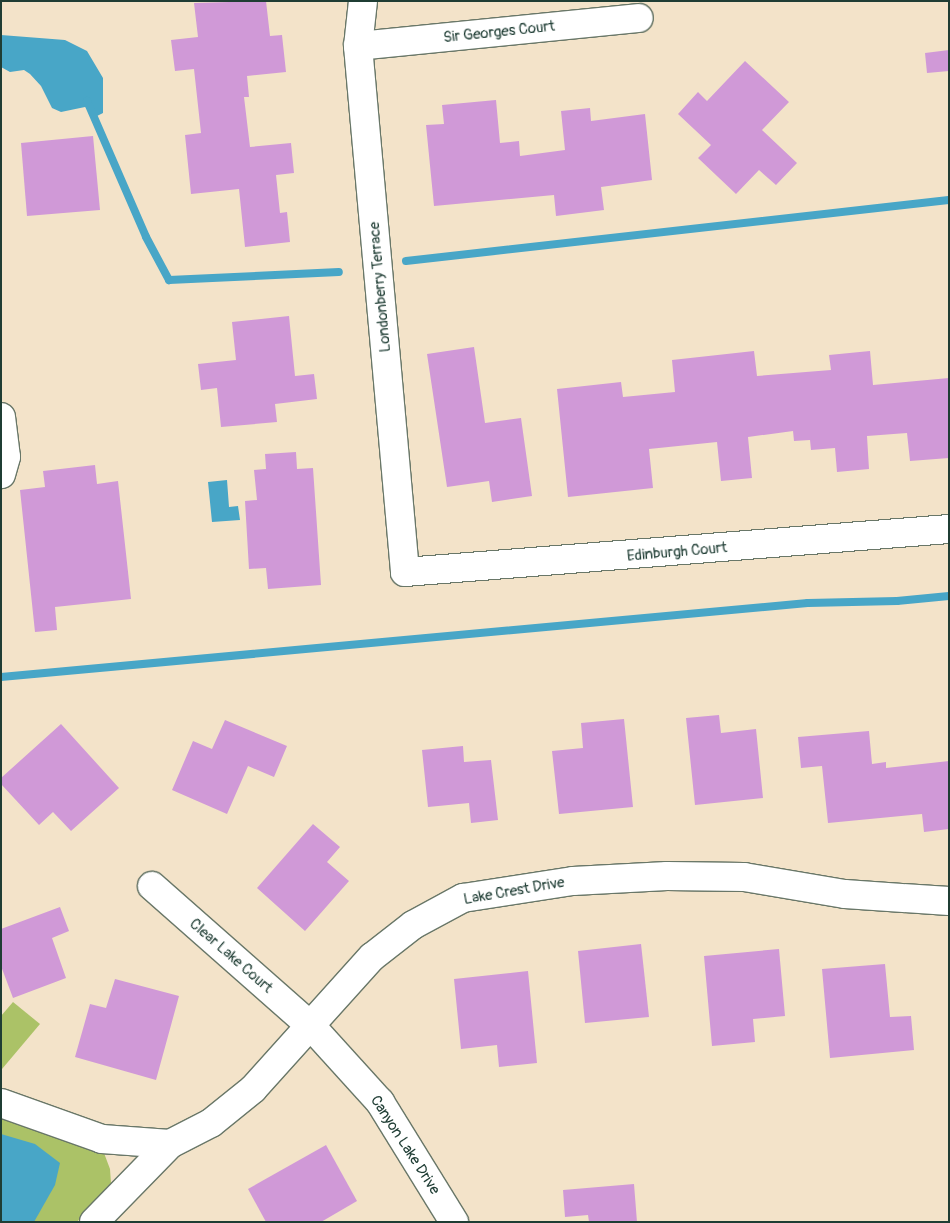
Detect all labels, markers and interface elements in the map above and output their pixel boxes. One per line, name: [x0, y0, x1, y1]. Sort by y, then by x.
street label: Sir Georges Court: [442, 17, 556, 47]
street label: Londonberry Terrace: [365, 221, 395, 353]
street label: Edinburgh Court: [626, 539, 728, 565]
street label: Lake Crest Drive: [462, 873, 566, 909]
street label: Clear Lake Court: [186, 915, 276, 997]
street label: Canyon Lake Drive: [366, 1092, 444, 1198]

